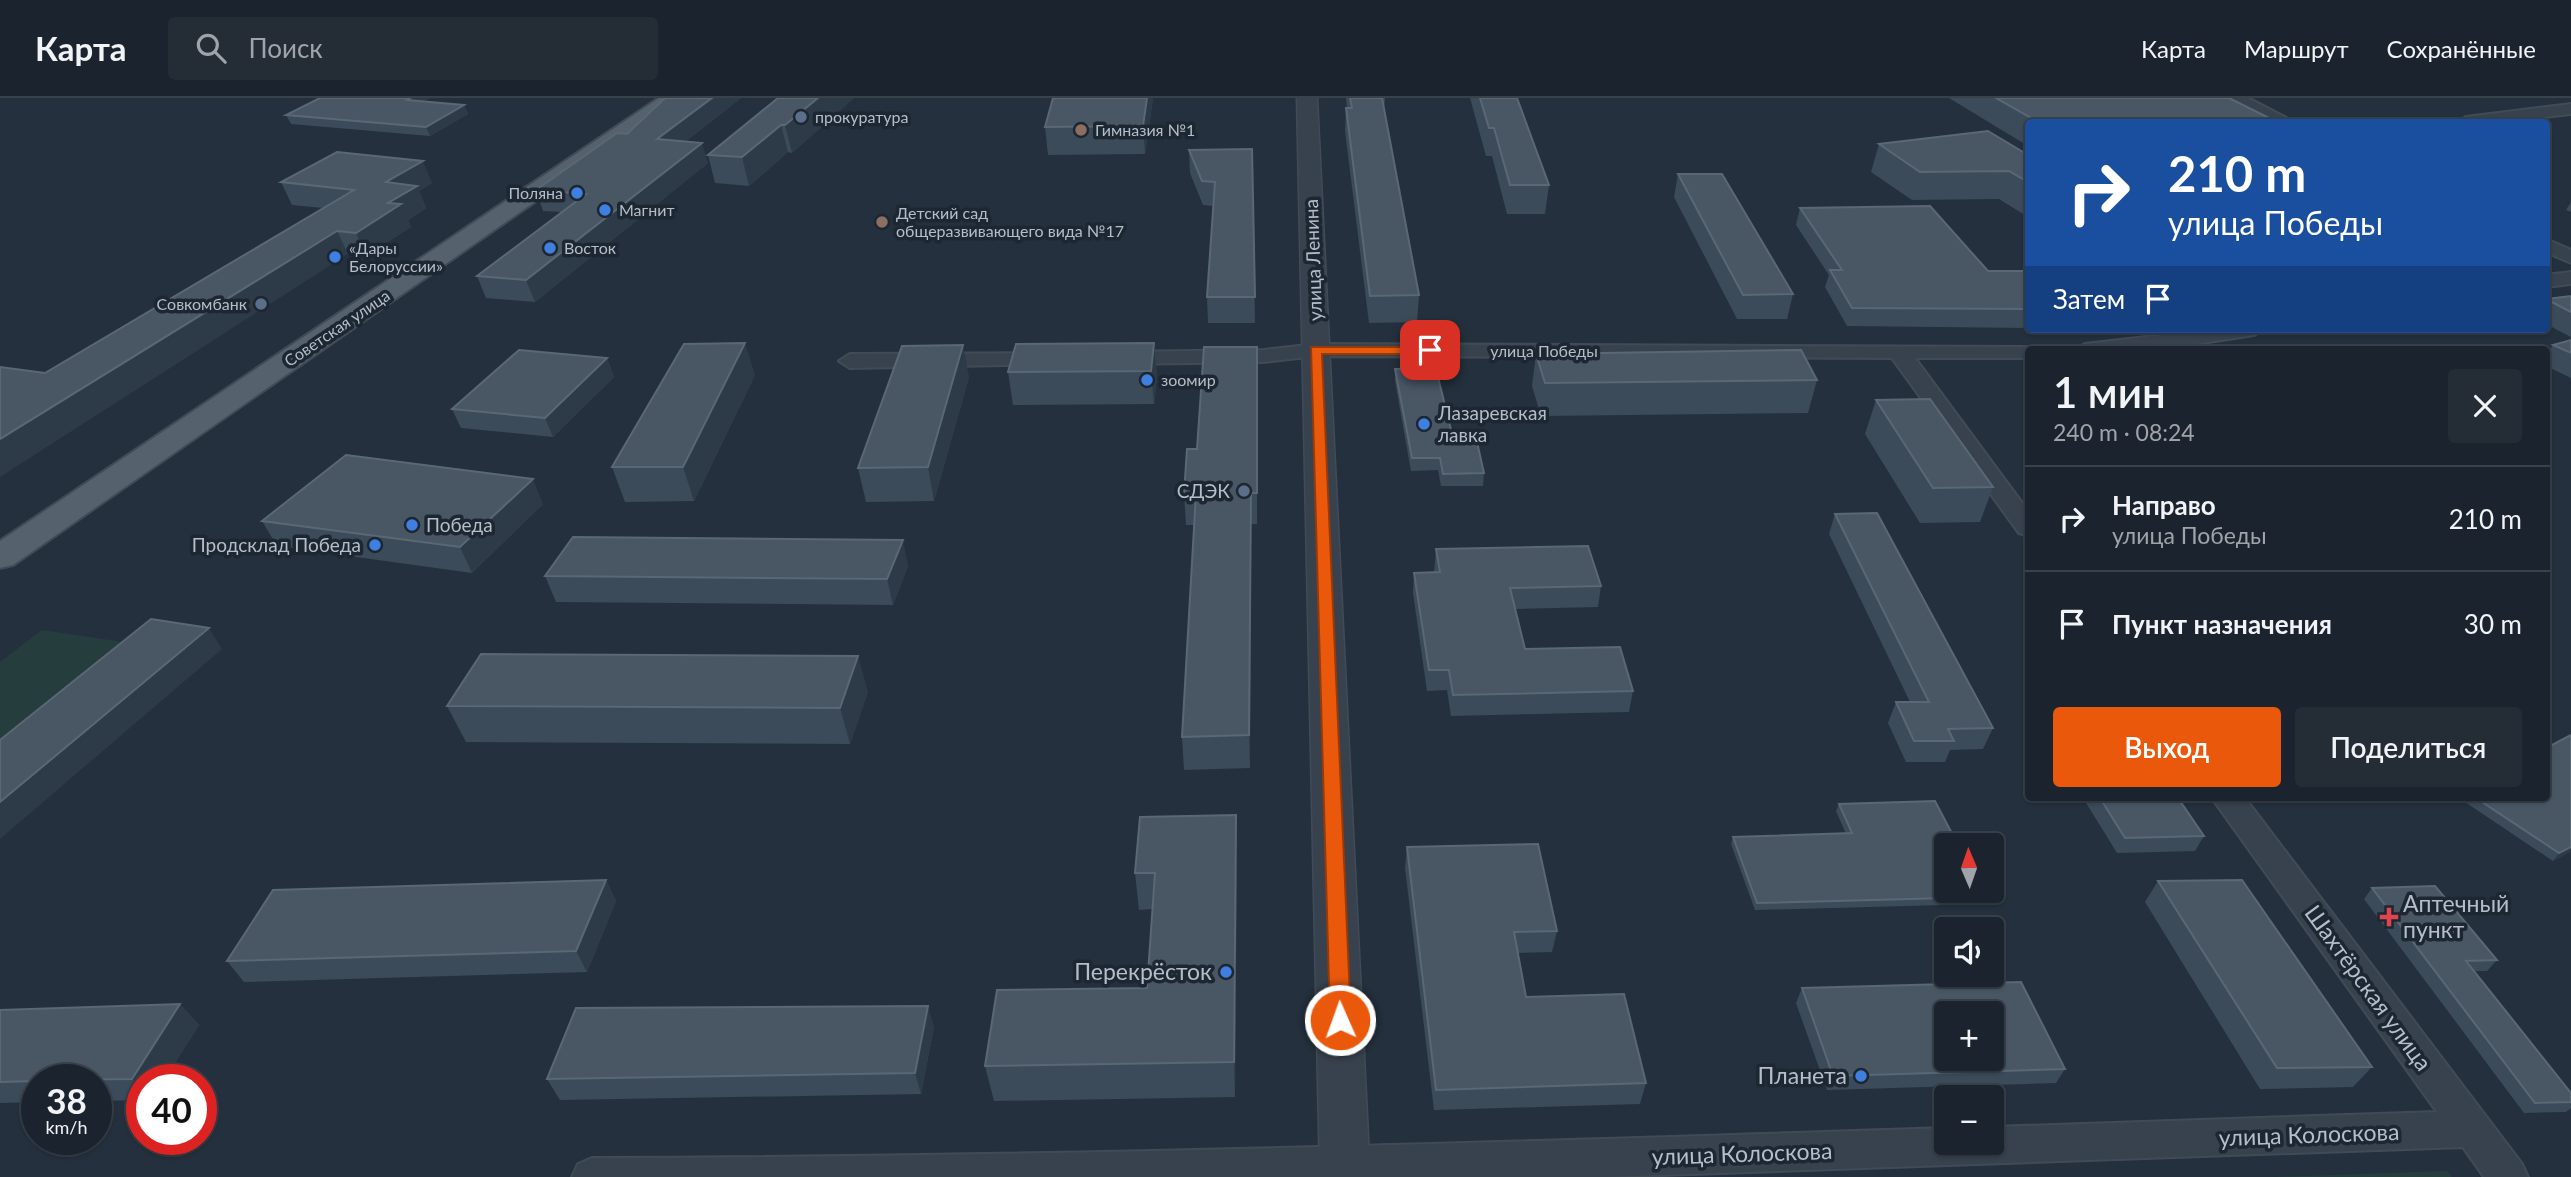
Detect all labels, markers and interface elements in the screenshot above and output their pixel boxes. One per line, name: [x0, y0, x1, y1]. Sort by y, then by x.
search box: [168, 17, 658, 80]
text: Карта: [35, 28, 126, 68]
icon: search: [192, 29, 230, 67]
text: Поиск: [248, 32, 323, 64]
text: Карта: [2141, 34, 2206, 63]
text: Маршрут: [2244, 34, 2349, 63]
text: Сохранённые: [2387, 34, 2536, 63]
place label: прокуратура: [815, 107, 909, 126]
marker: прокуратура: [793, 109, 809, 125]
place label: Гимназия №1: [1095, 120, 1195, 139]
marker: Гимназия №1: [1073, 122, 1089, 138]
text: 210 m: [2168, 144, 2306, 202]
icon: right: [2053, 147, 2144, 238]
place label: Поляна: [508, 183, 563, 202]
marker: Поляна: [569, 185, 585, 201]
street label: улица Ленина: [1299, 199, 1326, 321]
place label: Магнит: [619, 200, 675, 219]
marker: Магнит: [597, 202, 613, 218]
place label: Детский сад общеразвивающего вида №17: [896, 203, 1124, 240]
text: улица Победы: [2168, 203, 2383, 242]
marker: Детский сад общеразвивающего вида №17: [874, 214, 890, 230]
place label: «Дары Белоруссии»: [349, 238, 443, 275]
place label: Восток: [564, 238, 617, 257]
marker: Восток: [542, 240, 558, 256]
marker: «Дары Белоруссии»: [327, 249, 343, 265]
icon: arrive: [2139, 280, 2177, 318]
text: Затем: [2053, 283, 2125, 315]
street label: Советская улица: [280, 285, 393, 370]
place label: Совкомбанк: [157, 294, 248, 313]
marker: Совкомбанк: [253, 296, 269, 312]
pin: [1400, 320, 1460, 380]
icon: arrive: [1411, 331, 1449, 369]
street label: улица Победы: [1490, 341, 1598, 360]
text: 1 мин: [2053, 367, 2166, 417]
button: close: [2448, 369, 2522, 443]
place label: зоомир: [1161, 370, 1216, 389]
marker: зоомир: [1139, 372, 1155, 388]
place label: Лазаревская лавка: [1437, 401, 1547, 446]
marker: Лазаревская лавка: [1416, 416, 1432, 432]
text: 240 m · 08:24: [2053, 418, 2195, 446]
place label: СДЭК: [1177, 479, 1230, 502]
marker: СДЭК: [1236, 483, 1252, 499]
text: Направо: [2112, 489, 2216, 521]
icon: right: [2053, 500, 2091, 538]
text: 210 m: [2449, 503, 2522, 535]
place label: Победа: [426, 513, 493, 536]
marker: Победа: [404, 517, 420, 533]
text: улица Победы: [2112, 521, 2267, 549]
place label: Продсклад Победа: [192, 533, 361, 556]
marker: Продсклад Победа: [367, 537, 383, 553]
icon: arrive: [2053, 605, 2091, 643]
text: Пункт назначения: [2112, 608, 2332, 640]
text: 30 m: [2464, 608, 2522, 640]
button: Выход: [2053, 707, 2281, 787]
button: Поделиться: [2295, 707, 2522, 787]
north arrow: [1934, 833, 2004, 903]
map controls: [1934, 833, 2004, 1155]
place label: Аптечный пункт: [2403, 889, 2509, 943]
street label: Шахтёрская улица: [2299, 899, 2438, 1076]
marker: Аптечный пункт: [2381, 909, 2397, 925]
button: sound: [1934, 917, 2004, 987]
place label: Перекрёсток: [1074, 957, 1212, 985]
marker: Перекрёсток: [1218, 964, 1234, 980]
position arrow: [1303, 983, 1377, 1057]
button: +: [1934, 1001, 2004, 1071]
place label: Планета: [1758, 1061, 1847, 1089]
speed limit sign: 40: [126, 1064, 217, 1155]
marker: Планета: [1853, 1068, 1869, 1084]
text: 38: [46, 1079, 87, 1121]
button: −: [1934, 1085, 2004, 1155]
text: km/h: [45, 1116, 88, 1138]
street label: улица Колоскова: [2218, 1117, 2400, 1151]
street label: улица Колоскова: [1651, 1136, 1833, 1170]

